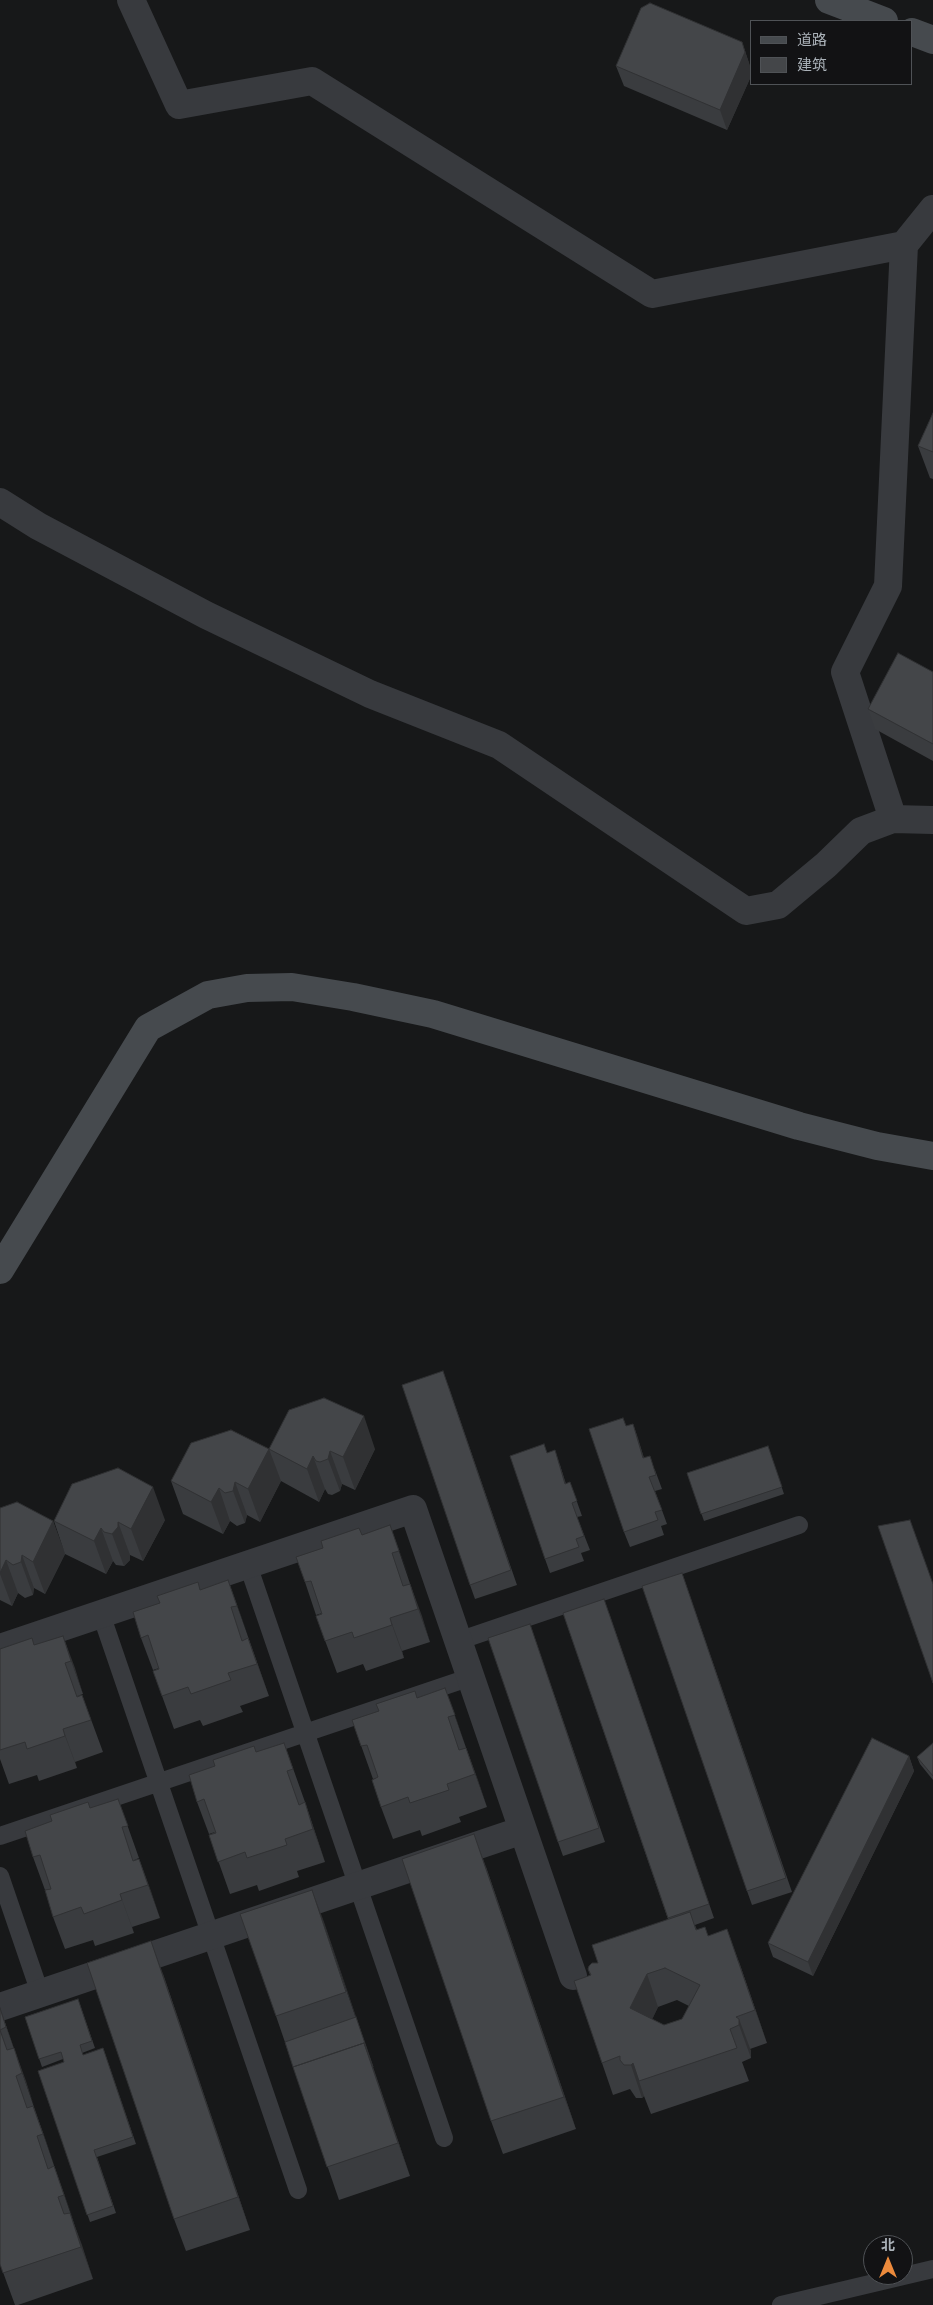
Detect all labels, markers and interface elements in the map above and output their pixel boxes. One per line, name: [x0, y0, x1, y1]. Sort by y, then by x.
legend: [750, 20, 913, 85]
text: 道路: [797, 30, 827, 51]
text: 建筑: [797, 55, 827, 76]
north arrow: [863, 2235, 913, 2285]
text: 北: [881, 2236, 895, 2256]

